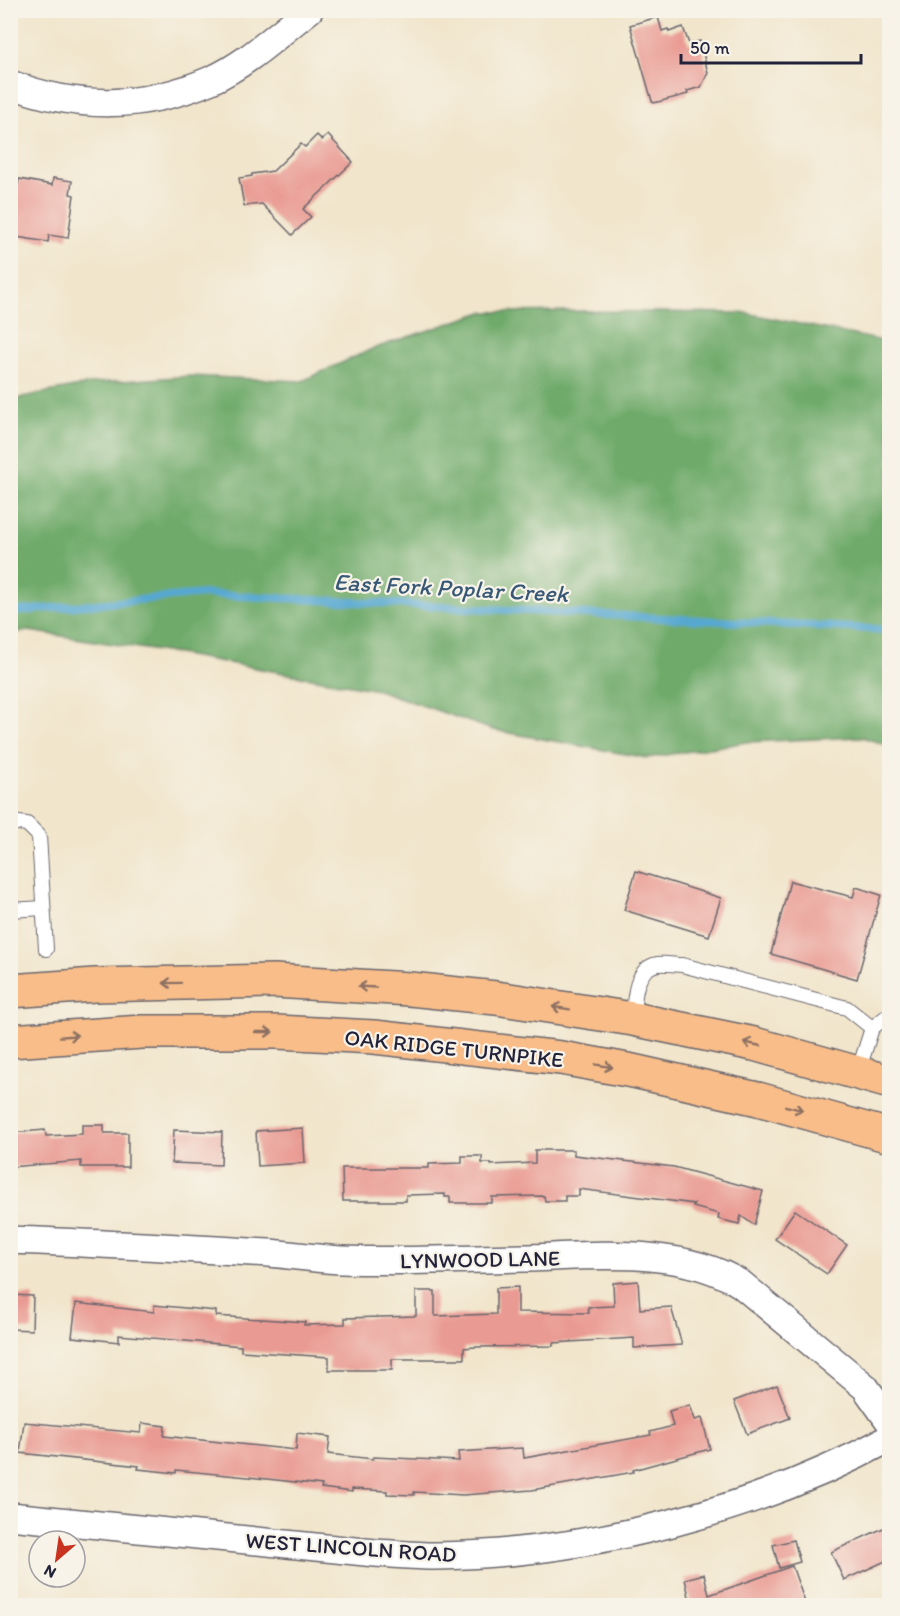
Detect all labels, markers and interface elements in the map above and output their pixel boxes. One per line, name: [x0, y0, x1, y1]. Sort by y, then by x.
scale bar: [681, 27, 861, 65]
text: 50 m: [690, 37, 730, 59]
water label: East Fork Poplar Creek: [333, 567, 570, 608]
one-way arrow: [163, 977, 183, 989]
one-way arrow: [358, 981, 378, 992]
one-way arrow: [551, 1002, 571, 1013]
street label: OAK RIDGE TURNPIKE: [343, 1024, 565, 1073]
one-way arrow: [253, 1026, 273, 1038]
one-way arrow: [58, 1031, 78, 1042]
one-way arrow: [743, 1037, 762, 1049]
one-way arrow: [593, 1060, 613, 1071]
one-way arrow: [784, 1103, 803, 1114]
street label: LYNWOOD LANE: [400, 1245, 560, 1274]
street label: WEST LINCOLN ROAD: [245, 1527, 457, 1568]
north arrow: [27, 1529, 87, 1589]
text: N: [41, 1561, 59, 1583]

